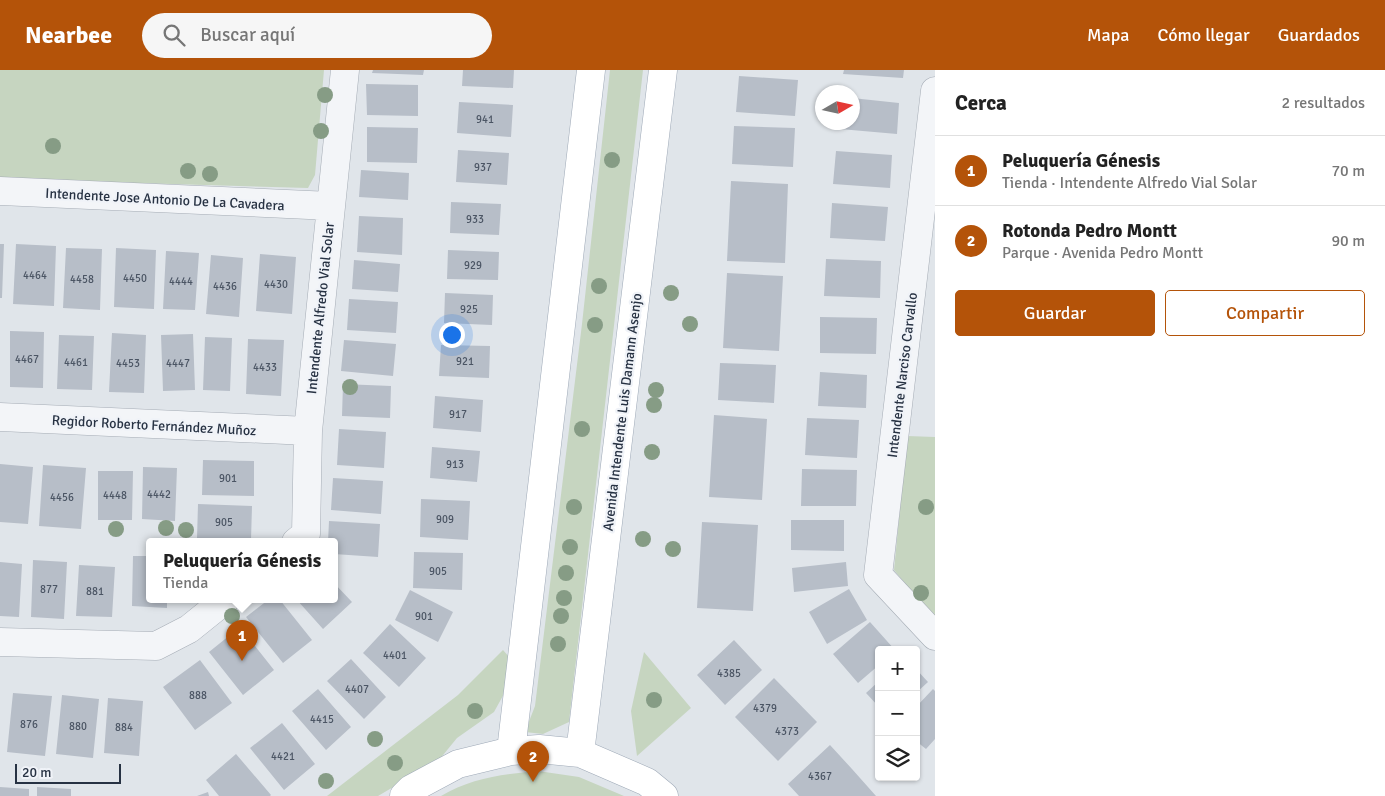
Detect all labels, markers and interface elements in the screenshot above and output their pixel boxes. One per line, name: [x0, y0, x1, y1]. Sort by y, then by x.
search box: [142, 13, 492, 58]
text: Nearbee: [25, 20, 112, 50]
icon: search: [160, 21, 188, 49]
text: Buscar aquí: [200, 23, 295, 47]
text: Mapa: [1087, 24, 1129, 46]
text: Cómo llegar: [1157, 24, 1250, 46]
text: Guardados: [1278, 24, 1360, 46]
north arrow: [815, 85, 860, 130]
text: Cerca: [955, 90, 1007, 116]
text: 2 resultados: [1282, 93, 1365, 113]
house number: 941: [476, 113, 494, 126]
text: Peluquería Génesis: [1002, 149, 1160, 173]
house number: 937: [474, 161, 492, 174]
text: 1: [967, 161, 975, 181]
text: 70 m: [1331, 161, 1365, 181]
text: Tienda · Intendente Alfredo Vial Solar: [1002, 173, 1257, 193]
street label: Intendente Jose Antonio De La Cavadera: [45, 185, 285, 214]
house number: 933: [466, 213, 484, 226]
text: Rotonda Pedro Montt: [1002, 219, 1177, 243]
street label: Intendente Alfredo Vial Solar: [303, 220, 338, 395]
text: 2: [967, 231, 975, 251]
text: 90 m: [1331, 231, 1365, 251]
text: Parque · Avenida Pedro Montt: [1002, 243, 1203, 263]
house number: 929: [464, 259, 482, 272]
house number: 4464: [23, 269, 47, 282]
house number: 4450: [123, 272, 147, 285]
house number: 4458: [70, 273, 94, 286]
house number: 4444: [169, 275, 193, 288]
house number: 4430: [264, 278, 288, 291]
house number: 4436: [213, 280, 237, 293]
button: Guardar: [955, 290, 1155, 336]
button: Compartir: [1165, 290, 1365, 336]
street label: Avenida Intendente Luis Damann Asenjo: [599, 292, 646, 532]
street label: Intendente Narciso Carvallo: [884, 292, 921, 459]
house number: 925: [460, 303, 478, 316]
your location: [439, 322, 465, 348]
house number: 4467: [15, 353, 39, 366]
house number: 921: [456, 355, 474, 368]
house number: 4461: [64, 356, 88, 369]
house number: 4453: [116, 357, 140, 370]
house number: 4447: [166, 357, 190, 370]
house number: 4433: [253, 361, 277, 374]
house number: 917: [449, 408, 467, 421]
street label: Regidor Roberto Fernández Muñoz: [51, 412, 257, 439]
house number: 913: [446, 458, 464, 471]
house number: 901: [219, 472, 237, 485]
house number: 4442: [147, 488, 171, 501]
house number: 4448: [103, 489, 127, 502]
house number: 4456: [50, 491, 74, 504]
house number: 909: [436, 513, 454, 526]
house number: 905: [215, 516, 233, 529]
popup: [146, 538, 338, 603]
text: Peluquería Génesis: [163, 549, 321, 573]
house number: 905: [429, 565, 447, 578]
text: Tienda: [163, 573, 208, 593]
house number: 877: [40, 583, 58, 596]
house number: 881: [86, 585, 104, 598]
house number: 901: [415, 610, 433, 623]
pin: 1: [226, 620, 258, 661]
map controls: [875, 646, 920, 781]
button: +: [875, 646, 920, 691]
house number: 4401: [383, 649, 407, 662]
house number: 4385: [717, 667, 741, 680]
house number: 4407: [345, 683, 369, 696]
house number: 888: [189, 689, 207, 702]
button: −: [875, 691, 920, 736]
house number: 4379: [753, 702, 777, 715]
house number: 4415: [310, 713, 334, 726]
house number: 876: [20, 718, 38, 731]
house number: 880: [69, 720, 87, 733]
house number: 884: [115, 721, 133, 734]
house number: 4373: [775, 725, 799, 738]
button: layers: [875, 736, 920, 781]
pin: 2: [517, 741, 549, 782]
house number: 4421: [271, 750, 295, 763]
scale bar: [15, 761, 121, 784]
text: 20 m: [22, 764, 51, 781]
house number: 4367: [808, 770, 832, 783]

